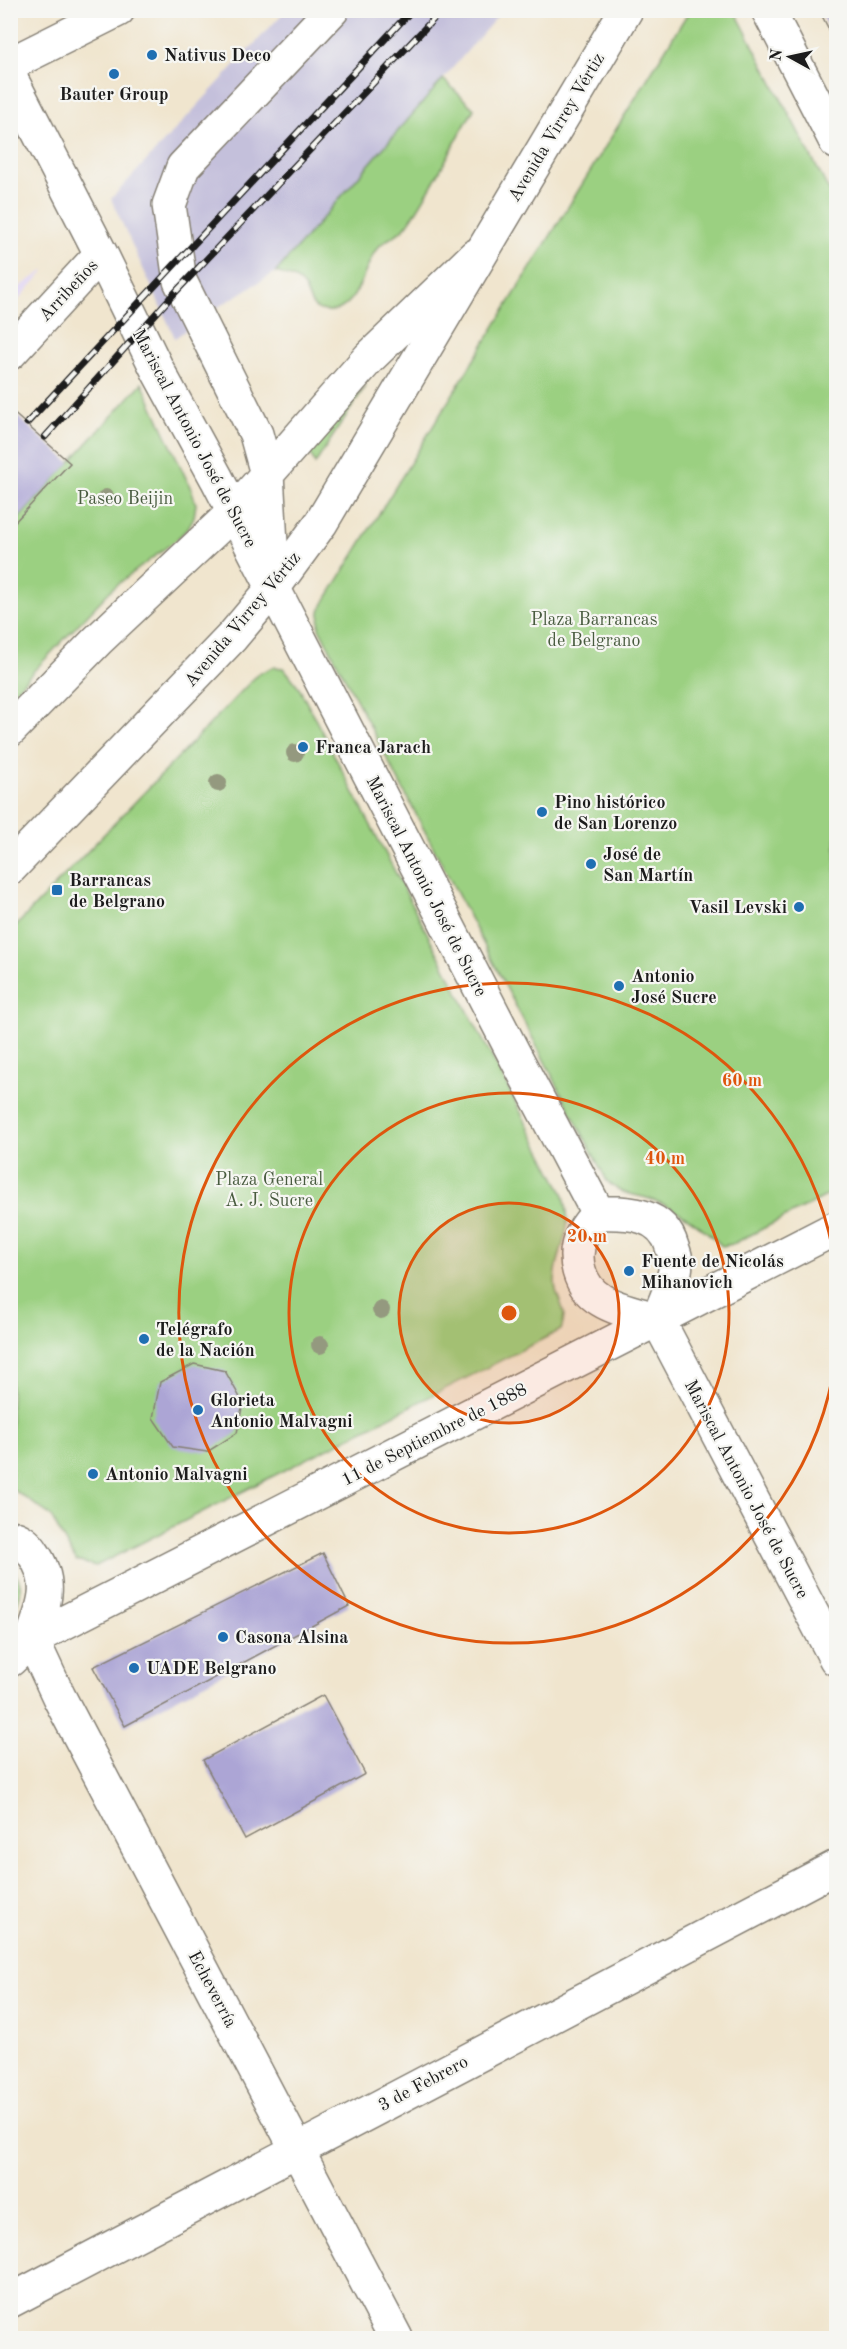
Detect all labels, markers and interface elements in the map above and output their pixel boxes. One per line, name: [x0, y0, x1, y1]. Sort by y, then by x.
north arrow: [760, 27, 820, 87]
place label: Nativus Deco: [164, 47, 271, 65]
text: N: [768, 47, 786, 62]
marker: Nativus Deco: [145, 48, 159, 62]
street label: Avenida Virrey Vértiz: [505, 50, 608, 205]
marker: Bauter Group: [107, 67, 121, 81]
place label: Bauter Group: [59, 86, 169, 104]
street label: Arribeños: [36, 256, 102, 325]
street label: Mariscal Antonio José de Sucre: [129, 326, 260, 551]
park label: Paseo Beijin: [77, 490, 173, 508]
street label: Avenida Virrey Vértiz: [181, 549, 304, 691]
park label: Plaza Barrancas de Belgrano: [530, 611, 658, 650]
place label: Franca Jarach: [315, 739, 431, 757]
marker: Franca Jarach: [296, 740, 310, 754]
street label: Mariscal Antonio José de Sucre: [363, 773, 490, 1000]
place label: Pino histórico de San Lorenzo: [554, 794, 677, 833]
marker: Pino histórico de San Lorenzo: [535, 805, 549, 819]
place label: José de San Martín: [603, 846, 693, 885]
marker: José de San Martín: [584, 857, 598, 871]
place label: Barrancas de Belgrano: [69, 872, 165, 911]
marker: Barrancas de Belgrano: [50, 883, 64, 897]
place label: Vasil Levski: [689, 899, 787, 917]
marker: Vasil Levski: [792, 900, 806, 914]
place label: Antonio José Sucre: [631, 968, 717, 1007]
marker: Antonio José Sucre: [612, 979, 626, 993]
text: 60 m: [722, 1072, 762, 1090]
text: 40 m: [645, 1150, 685, 1168]
park label: Plaza General A. J. Sucre: [215, 1171, 323, 1210]
text: 20 m: [567, 1228, 607, 1246]
place label: Fuente de Nicolás Mihanovich: [641, 1253, 784, 1292]
marker: Fuente de Nicolás Mihanovich: [622, 1264, 636, 1278]
centre of rings: [499, 1303, 519, 1323]
place label: Telégrafo de la Nación: [156, 1321, 255, 1360]
marker: Telégrafo de la Nación: [137, 1332, 151, 1346]
street label: Mariscal Antonio José de Sucre: [681, 1377, 812, 1602]
street label: 11 de Septiembre de 1888: [339, 1380, 530, 1490]
place label: Glorieta Antonio Malvagni: [210, 1392, 353, 1431]
marker: Glorieta Antonio Malvagni: [191, 1403, 205, 1417]
place label: Antonio Malvagni: [105, 1466, 248, 1484]
marker: Antonio Malvagni: [86, 1467, 100, 1481]
place label: Casona Alsina: [235, 1629, 348, 1647]
marker: Casona Alsina: [216, 1630, 230, 1644]
place label: UADE Belgrano: [146, 1660, 277, 1678]
marker: UADE Belgrano: [127, 1661, 141, 1675]
street label: Echeverría: [184, 1948, 240, 2031]
street label: 3 de Febrero: [376, 2053, 471, 2115]

